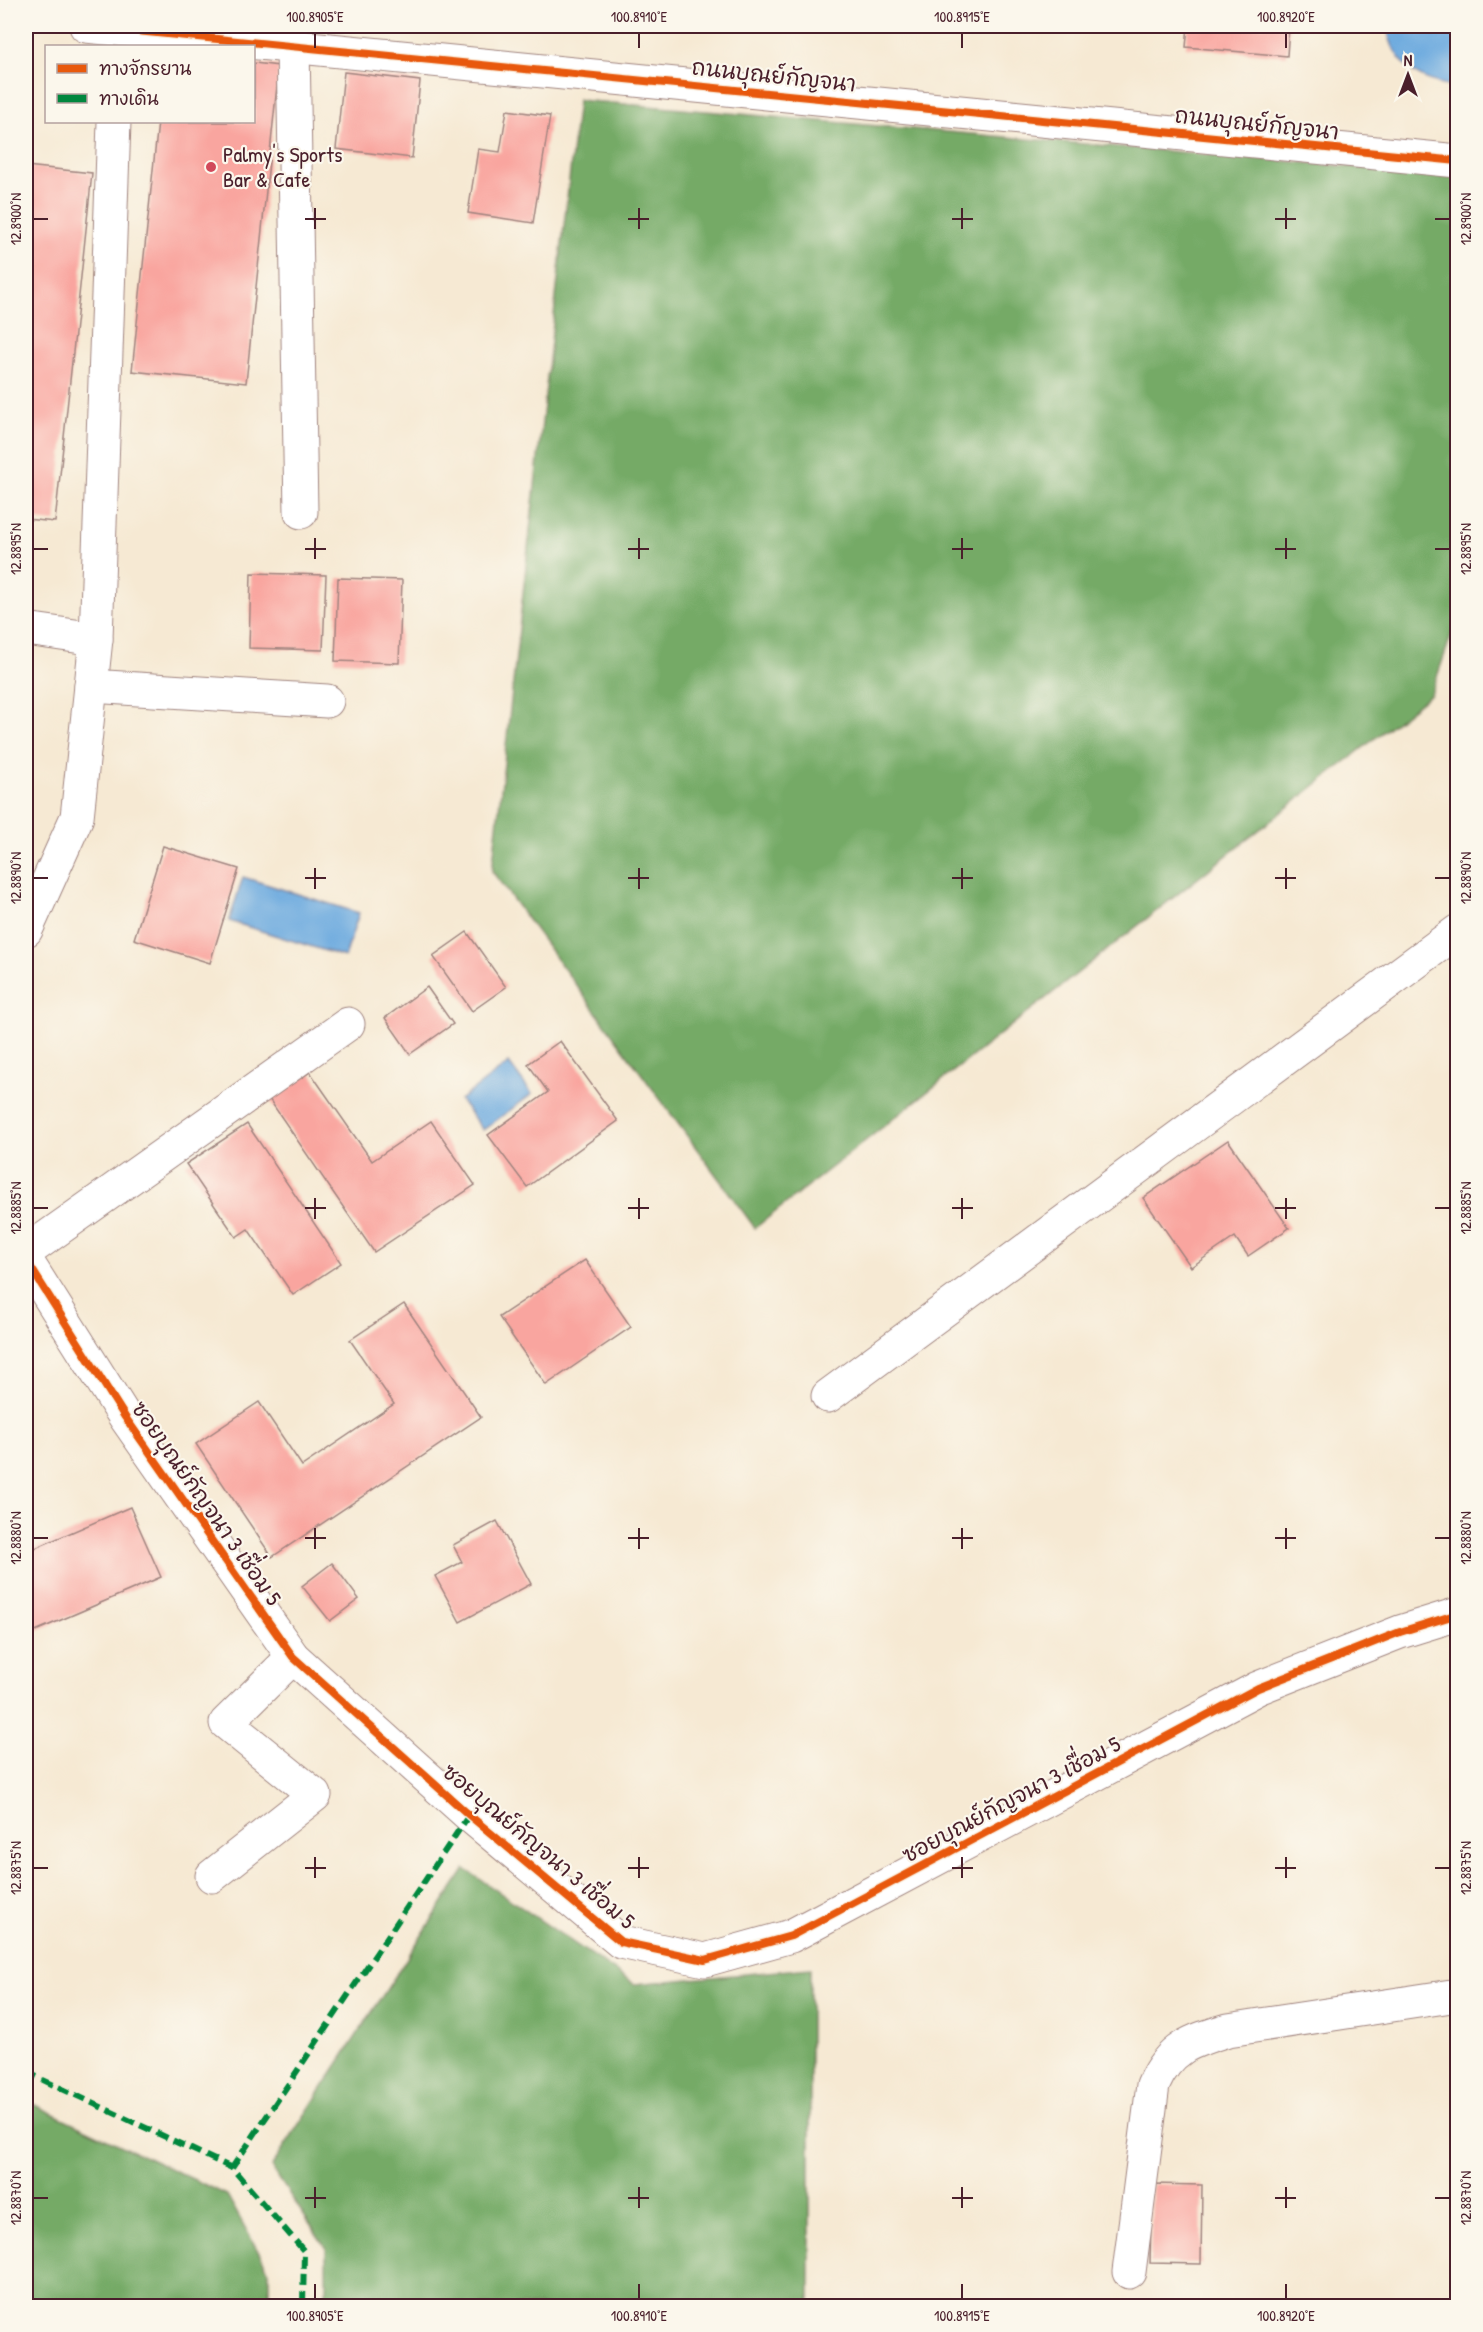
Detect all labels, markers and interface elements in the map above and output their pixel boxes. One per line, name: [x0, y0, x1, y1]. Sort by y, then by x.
text: 100.8905°E: [286, 6, 344, 27]
text: 100.8910°E: [611, 6, 668, 27]
text: 100.8915°E: [934, 6, 990, 27]
text: 100.8920°E: [1257, 6, 1315, 27]
legend: [45, 45, 255, 123]
north arrow: [1378, 45, 1438, 105]
text: N: [1404, 49, 1413, 71]
street label: ถนนบุณย์กัญจนา: [690, 51, 858, 101]
text: ทางจักรยาน: [99, 56, 191, 81]
text: ทางเดิน: [99, 86, 159, 111]
street label: ถนนบุณย์กัญจนา: [1173, 99, 1341, 149]
place label: Palmy's Sports Bar & Cafe: [223, 139, 342, 194]
marker: Palmy's Sports Bar & Cafe: [204, 160, 218, 174]
text: 12.8900°N: [5, 193, 26, 245]
text: 12.8900°N: [1455, 193, 1476, 245]
text: 12.8895°N: [5, 523, 26, 575]
text: 12.8895°N: [1455, 523, 1476, 575]
text: 12.8890°N: [5, 852, 26, 904]
text: 12.8890°N: [1455, 852, 1476, 904]
text: 12.8885°N: [5, 1181, 26, 1234]
text: 12.8885°N: [1455, 1181, 1476, 1234]
street label: ซอยบุณย์กัญจนา 3 เชื่อม 5: [123, 1392, 293, 1612]
text: 12.8880°N: [5, 1511, 26, 1565]
text: 12.8880°N: [1455, 1511, 1476, 1565]
street label: ซอยบุณย์กัญจนา 3 เชื่อม 5: [894, 1724, 1126, 1871]
street label: ซอยบุณย์กัญจนา 3 เชื่อม 5: [435, 1753, 645, 1937]
text: 12.8875°N: [5, 1841, 26, 1895]
text: 12.8875°N: [1455, 1841, 1476, 1895]
text: 12.8870°N: [5, 2171, 26, 2225]
text: 12.8870°N: [1455, 2171, 1476, 2225]
text: 100.8905°E: [286, 2305, 344, 2326]
text: 100.8910°E: [611, 2305, 668, 2326]
text: 100.8915°E: [934, 2305, 990, 2326]
text: 100.8920°E: [1257, 2305, 1315, 2326]

